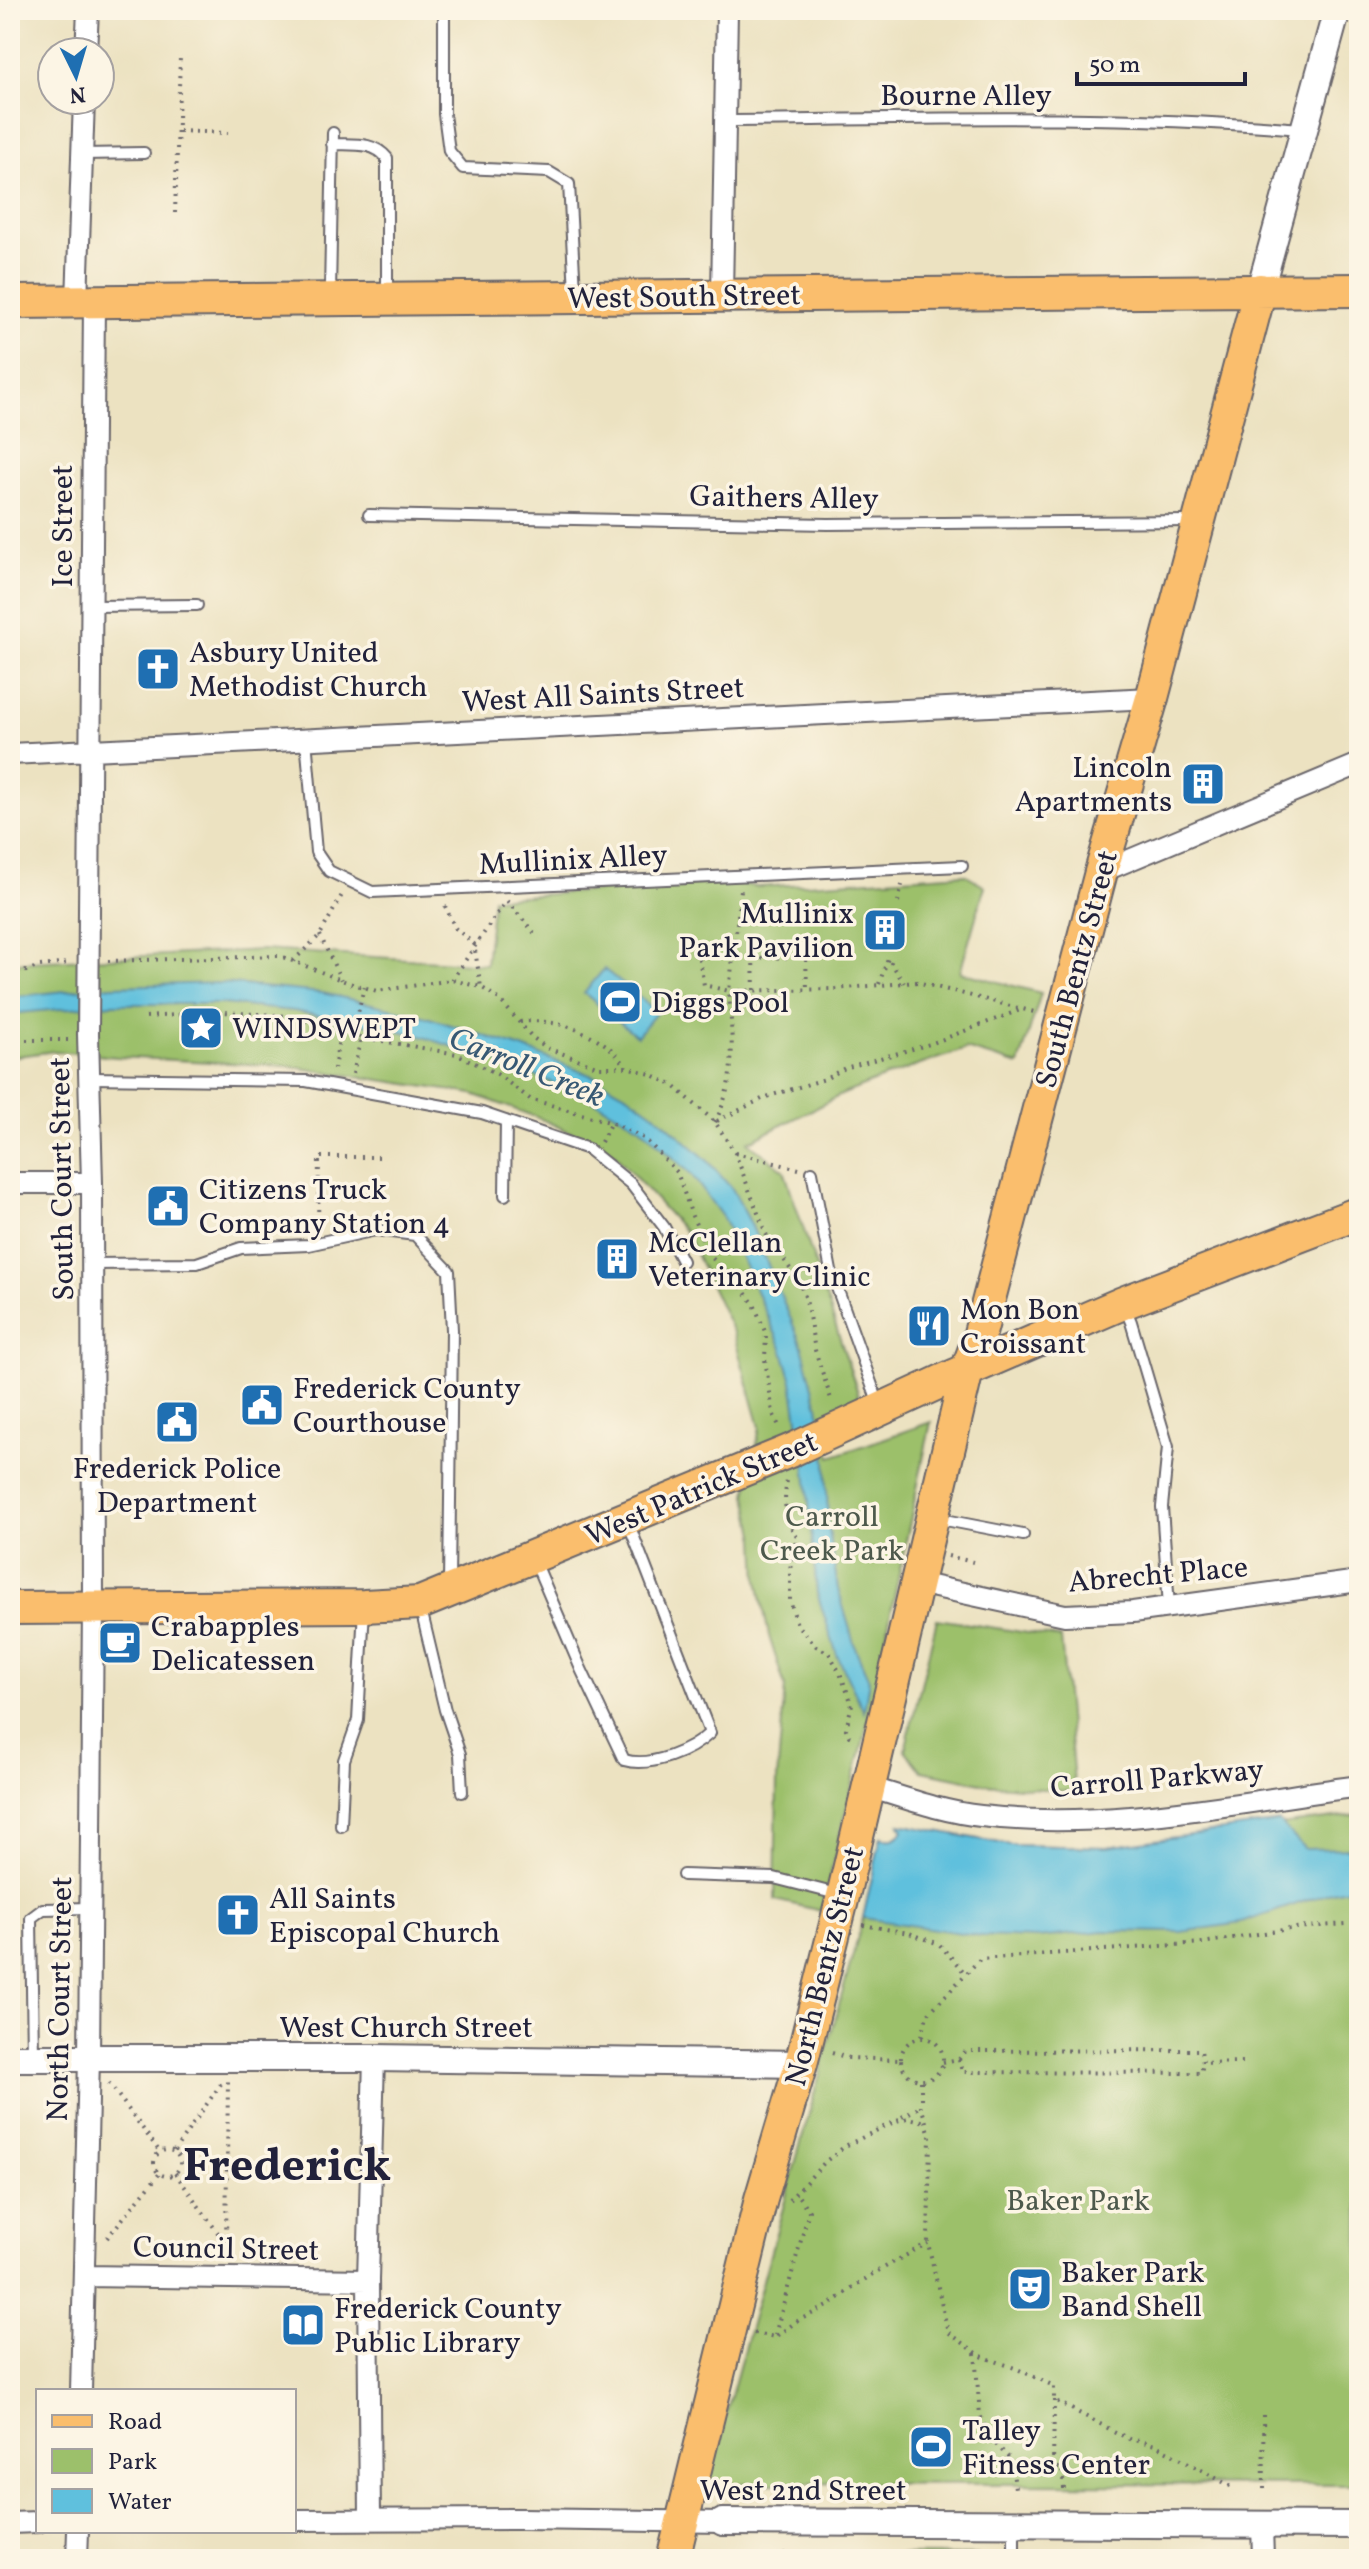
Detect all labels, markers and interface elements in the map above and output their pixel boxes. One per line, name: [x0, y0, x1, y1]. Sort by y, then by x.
north arrow: [36, 36, 116, 116]
scale bar: [1077, 36, 1245, 86]
text: 50 m: [1089, 49, 1141, 83]
street label: Bourne Alley: [880, 76, 1052, 118]
text: N: [68, 77, 87, 110]
street label: West South Street: [567, 275, 801, 321]
street label: Ice Street: [43, 465, 85, 587]
street label: Gaithers Alley: [689, 476, 879, 522]
place label: Asbury United Methodist Church: [189, 633, 428, 709]
church icon: Asbury United Methodist Church: [134, 645, 182, 693]
street label: West All Saints Street: [461, 668, 745, 724]
place label: Lincoln Apartments: [1015, 748, 1172, 824]
building icon: Lincoln Apartments: [1179, 760, 1227, 808]
street label: Mullinix Alley: [478, 835, 669, 887]
street label: South Bentz Street: [1026, 846, 1130, 1093]
place label: Mullinix Park Pavilion: [679, 894, 854, 970]
building icon: Mullinix Park Pavilion: [861, 906, 909, 954]
sports icon: Diggs Pool: [596, 978, 644, 1026]
place label: Diggs Pool: [651, 983, 789, 1025]
place icon: WINDSWEPT: [177, 1004, 225, 1052]
place label: WINDSWEPT: [232, 1009, 416, 1051]
water label: Carroll Creek: [441, 1018, 610, 1120]
street label: South Court Street: [40, 1057, 86, 1301]
place label: Citizens Truck Company Station 4: [199, 1170, 450, 1246]
public building icon: Citizens Truck Company Station 4: [144, 1182, 192, 1230]
place label: McClellan Veterinary Clinic: [648, 1223, 871, 1299]
building icon: McClellan Veterinary Clinic: [593, 1235, 641, 1283]
place label: Mon Bon Croissant: [960, 1290, 1086, 1366]
restaurant icon: Mon Bon Croissant: [905, 1302, 953, 1350]
place label: Frederick County Courthouse: [293, 1369, 521, 1445]
public building icon: Frederick County Courthouse: [238, 1381, 286, 1429]
public building icon: Frederick Police Department: [153, 1398, 201, 1446]
street label: West Patrick Street: [579, 1422, 825, 1558]
place label: Frederick Police Department: [73, 1449, 281, 1525]
park label: Carroll Creek Park: [760, 1497, 904, 1573]
street label: Abrecht Place: [1066, 1547, 1250, 1605]
place label: Crabapples Delicatessen: [151, 1607, 315, 1683]
cafe icon: Crabapples Delicatessen: [96, 1619, 144, 1667]
street label: Carroll Parkway: [1049, 1750, 1266, 1810]
street label: North Bentz Street: [776, 1842, 876, 2091]
street label: North Court Street: [38, 1876, 84, 2122]
place label: All Saints Episcopal Church: [269, 1879, 500, 1955]
church icon: All Saints Episcopal Church: [214, 1891, 262, 1939]
street label: West Church Street: [279, 2008, 533, 2050]
district label: Frederick: [183, 2136, 391, 2200]
park label: Baker Park: [1006, 2181, 1150, 2223]
street label: Council Street: [132, 2227, 320, 2273]
place label: Baker Park Band Shell: [1061, 2253, 1205, 2329]
theatre icon: Baker Park Band Shell: [1006, 2265, 1054, 2313]
place label: Frederick County Public Library: [334, 2289, 562, 2365]
library icon: Frederick County Public Library: [279, 2301, 327, 2349]
legend: [36, 2389, 296, 2533]
text: Road: [108, 2406, 162, 2440]
place label: Talley Fitness Center: [962, 2411, 1150, 2487]
sports icon: Talley Fitness Center: [907, 2423, 955, 2471]
text: Park: [108, 2446, 157, 2480]
street label: West 2nd Street: [700, 2471, 906, 2513]
text: Water: [108, 2486, 172, 2520]

